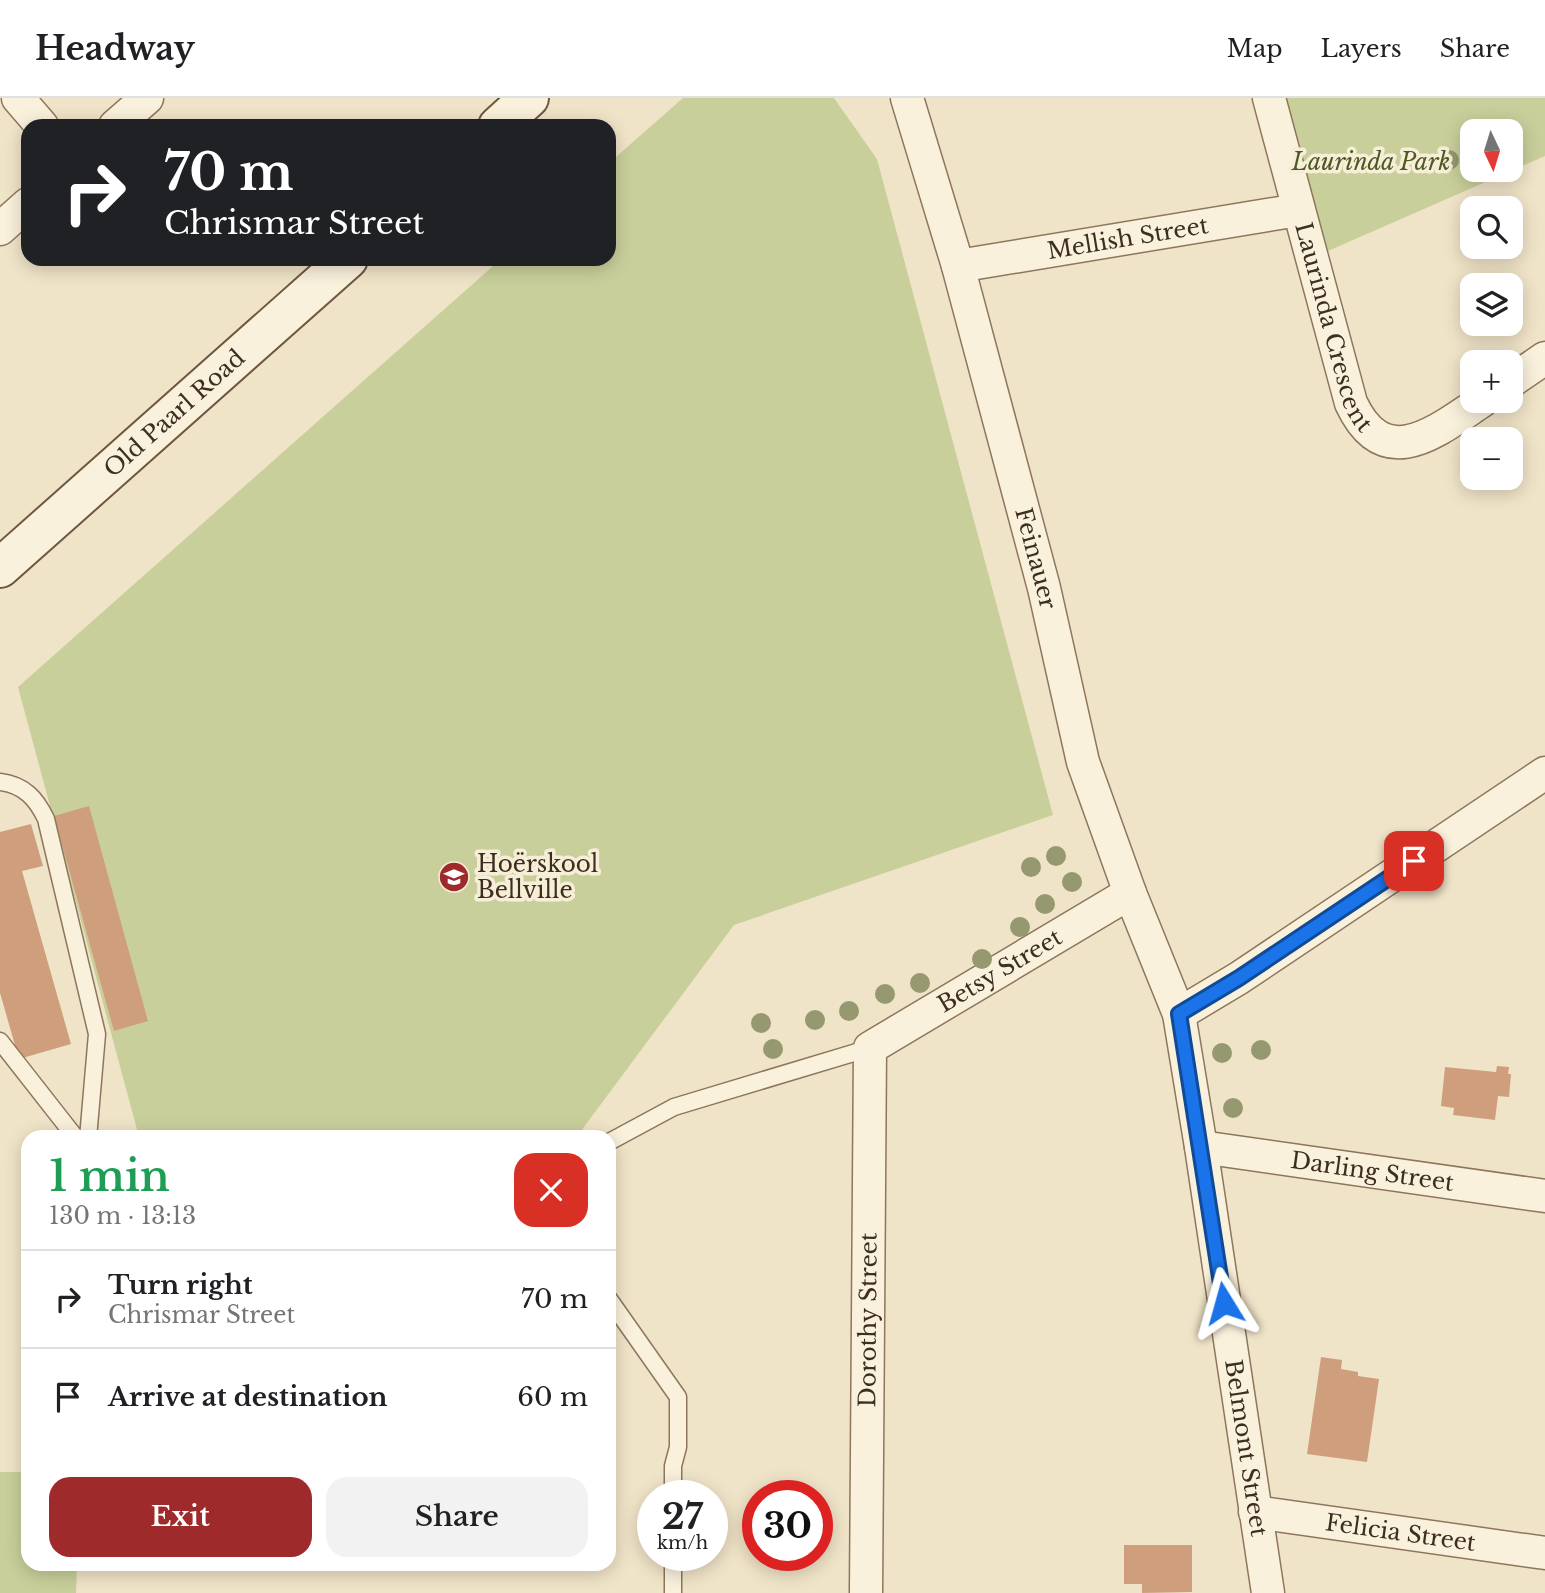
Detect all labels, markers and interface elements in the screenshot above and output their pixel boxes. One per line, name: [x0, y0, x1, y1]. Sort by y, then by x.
text: Headway: [35, 28, 195, 69]
text: Map: [1227, 34, 1283, 63]
text: Layers: [1321, 34, 1402, 63]
text: Share: [1440, 34, 1510, 63]
north arrow: [1460, 119, 1522, 182]
map controls: [1460, 119, 1523, 490]
text: 70 m: [164, 142, 294, 203]
icon: right: [49, 147, 140, 238]
park label: Laurinda Park: [1291, 148, 1450, 176]
button: search: [1460, 196, 1523, 259]
text: Chrismar Street: [164, 203, 424, 243]
street label: Mellish Street: [1045, 211, 1211, 265]
street label: Laurinda Crescent: [1289, 219, 1379, 438]
button: layers: [1460, 273, 1523, 336]
street label: Old Paarl Road: [98, 344, 250, 483]
button: +: [1460, 350, 1523, 413]
button: −: [1460, 427, 1523, 490]
street label: Feinauer: [1009, 504, 1062, 612]
pin: [1384, 831, 1444, 891]
icon: arrive: [1395, 842, 1433, 880]
place label: Hoërskool Bellville: [477, 850, 598, 904]
school or university icon: Hoërskool Bellville: [437, 860, 471, 894]
street label: Betsy Street: [933, 923, 1067, 1018]
street label: Darling Street: [1289, 1146, 1456, 1197]
text: 1 min: [49, 1150, 170, 1202]
button: close: [514, 1153, 588, 1227]
text: 130 m · 13:13: [49, 1202, 196, 1230]
street label: Dorothy Street: [853, 1232, 883, 1408]
position arrow: [1187, 1266, 1261, 1340]
text: Turn right: [108, 1269, 253, 1301]
icon: right: [49, 1280, 87, 1318]
text: 70 m: [521, 1283, 588, 1315]
text: Chrismar Street: [108, 1301, 295, 1329]
street label: Belmont Street: [1219, 1358, 1273, 1539]
icon: arrive: [49, 1378, 87, 1416]
text: Arrive at destination: [108, 1381, 388, 1413]
text: 60 m: [517, 1381, 588, 1413]
button: Exit: [49, 1477, 312, 1557]
button: Share: [326, 1477, 588, 1557]
speed limit sign: 30: [742, 1480, 833, 1571]
text: 27: [662, 1495, 703, 1538]
street label: Felicia Street: [1324, 1508, 1478, 1557]
text: km/h: [657, 1532, 708, 1554]

